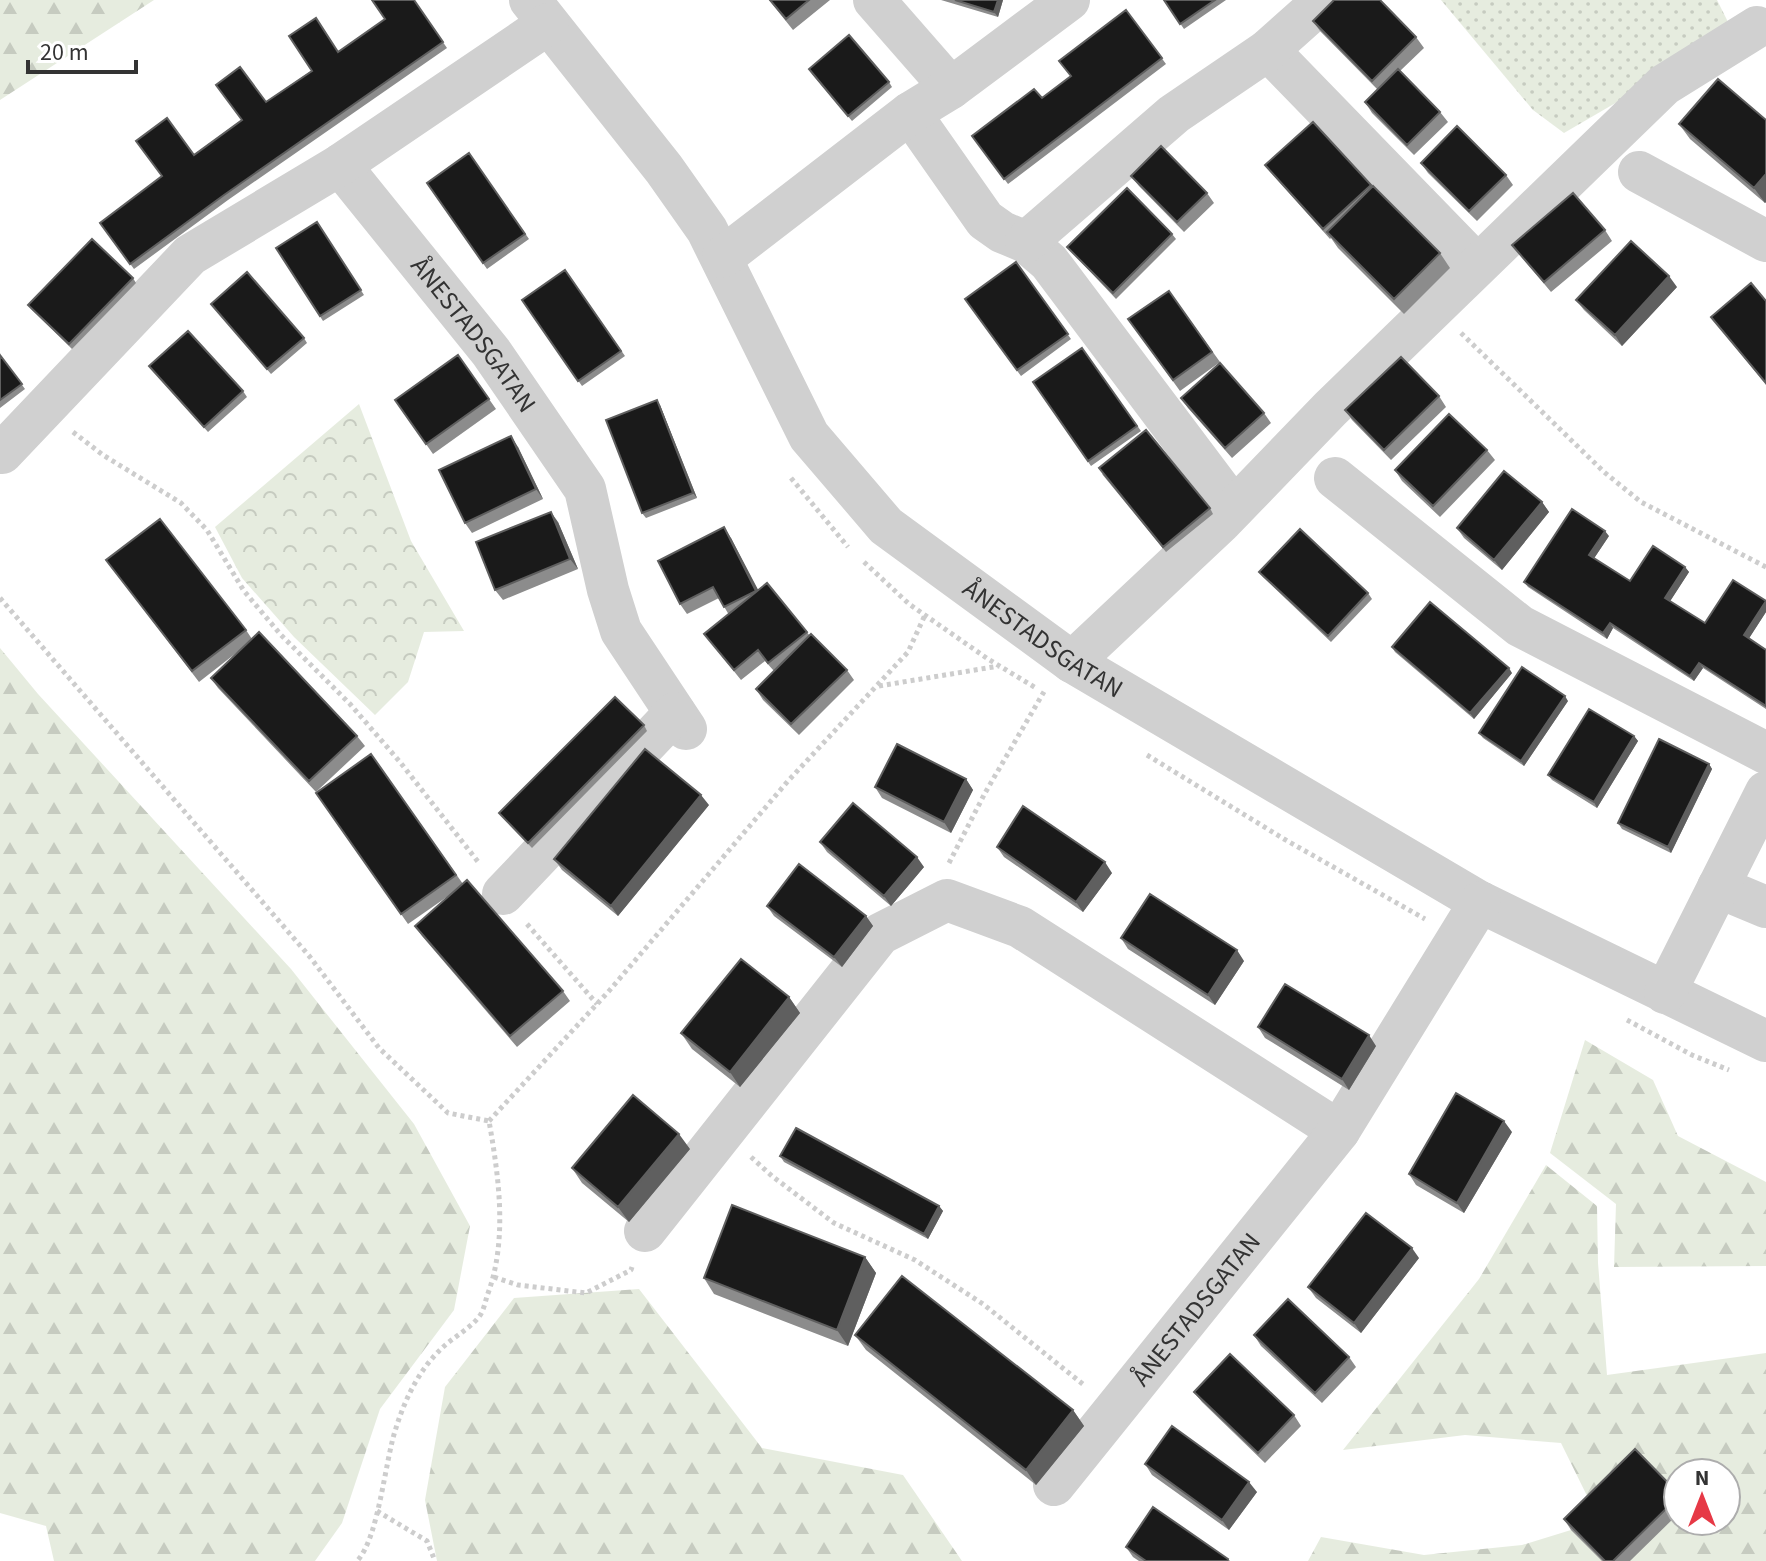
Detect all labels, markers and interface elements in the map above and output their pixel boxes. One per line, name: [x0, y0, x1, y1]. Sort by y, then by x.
scale bar: [28, 24, 136, 74]
text: 20 m: [40, 35, 89, 70]
street label: ÅNESTADSGATAN: [402, 248, 546, 420]
street label: ÅNESTADSGATAN: [956, 570, 1130, 707]
street label: ÅNESTADSGATAN: [1123, 1224, 1269, 1394]
north arrow: [1662, 1457, 1742, 1537]
text: N: [1695, 1462, 1709, 1494]

